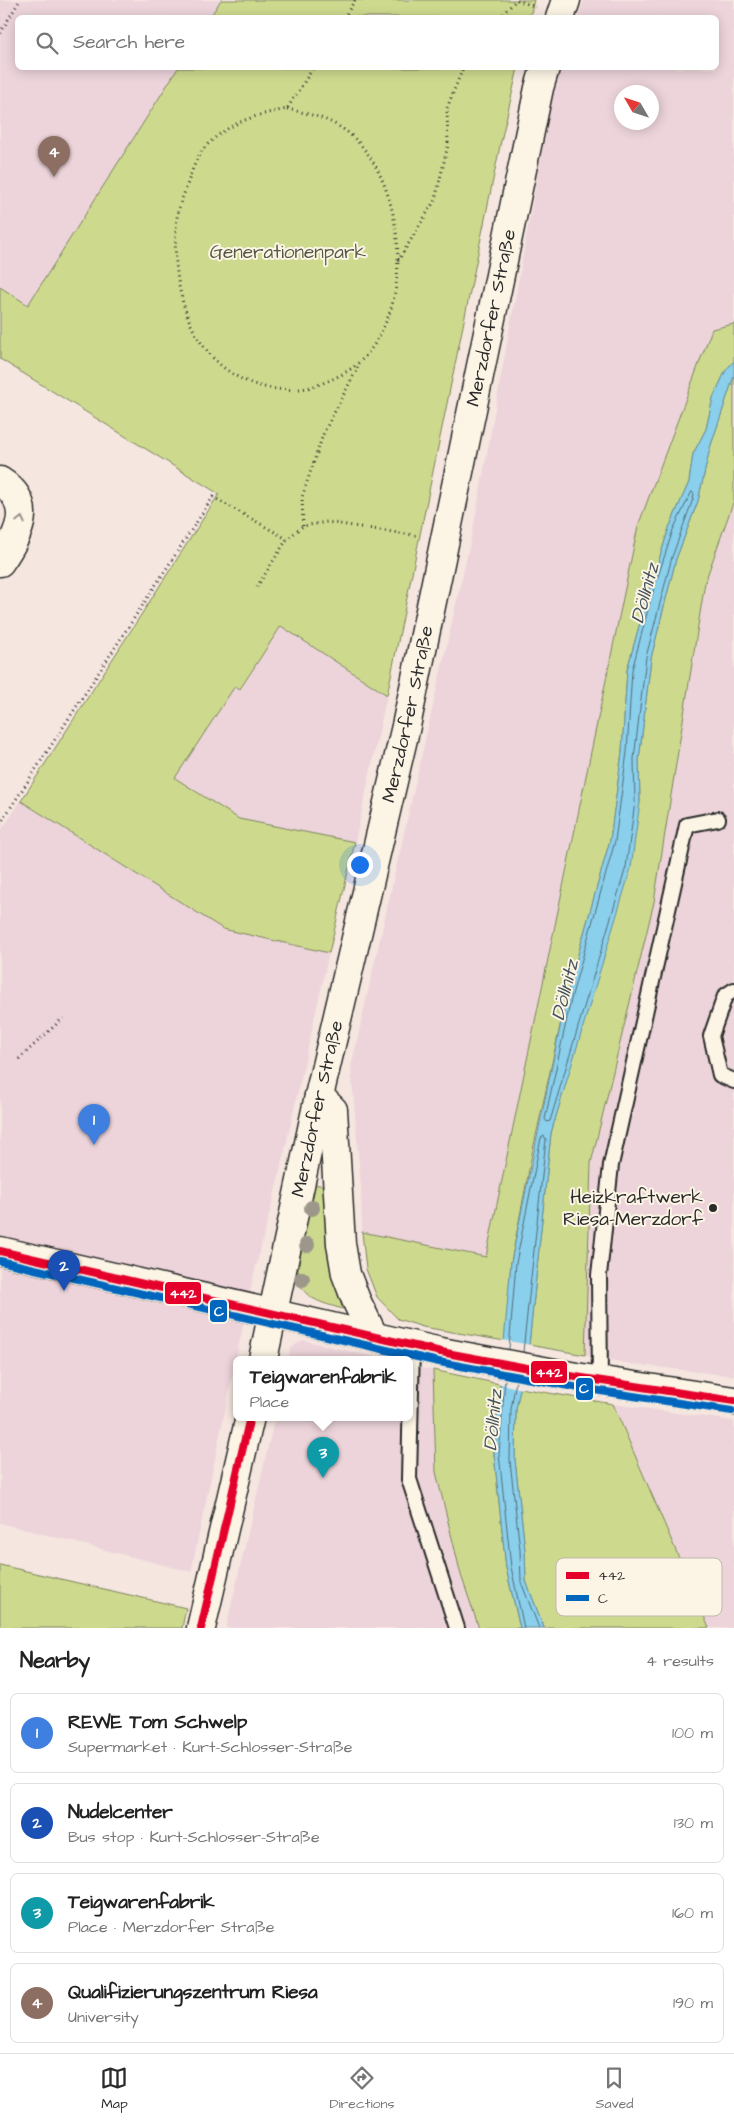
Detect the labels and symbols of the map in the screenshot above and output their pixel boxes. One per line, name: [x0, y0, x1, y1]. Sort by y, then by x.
north arrow: [614, 85, 659, 130]
pin: 4: [38, 136, 70, 177]
street label: Merzdorfer Straße: [459, 227, 523, 409]
park label: Generationenpark: [210, 239, 366, 266]
one-way arrow: [15, 515, 26, 524]
water label: Döllnitz: [624, 559, 667, 626]
street label: Merzdorfer Straße: [375, 623, 440, 805]
your location: [347, 852, 373, 878]
water label: Döllnitz: [544, 956, 586, 1023]
street label: Merzdorfer Straße: [284, 1018, 350, 1200]
pin: 1: [78, 1104, 110, 1145]
place label: Heizkraftwerk Riesa-Merzdorf: [563, 1184, 704, 1233]
marker: Heizkraftwerk Riesa-Merzdorf: [707, 1202, 719, 1214]
pin: 2: [48, 1250, 80, 1291]
line badge: 442: [164, 1281, 202, 1305]
text: 442: [169, 1284, 198, 1304]
line badge: C: [209, 1299, 228, 1323]
text: C: [214, 1302, 224, 1322]
line badge: 442: [530, 1360, 568, 1384]
text: 442: [535, 1363, 564, 1383]
line badge: C: [575, 1377, 594, 1401]
text: C: [579, 1379, 589, 1399]
water label: Döllnitz: [476, 1387, 510, 1452]
pin: 3: [307, 1437, 339, 1478]
legend: [556, 1558, 722, 1616]
text: 442: [598, 1566, 625, 1586]
text: C: [598, 1589, 608, 1609]

